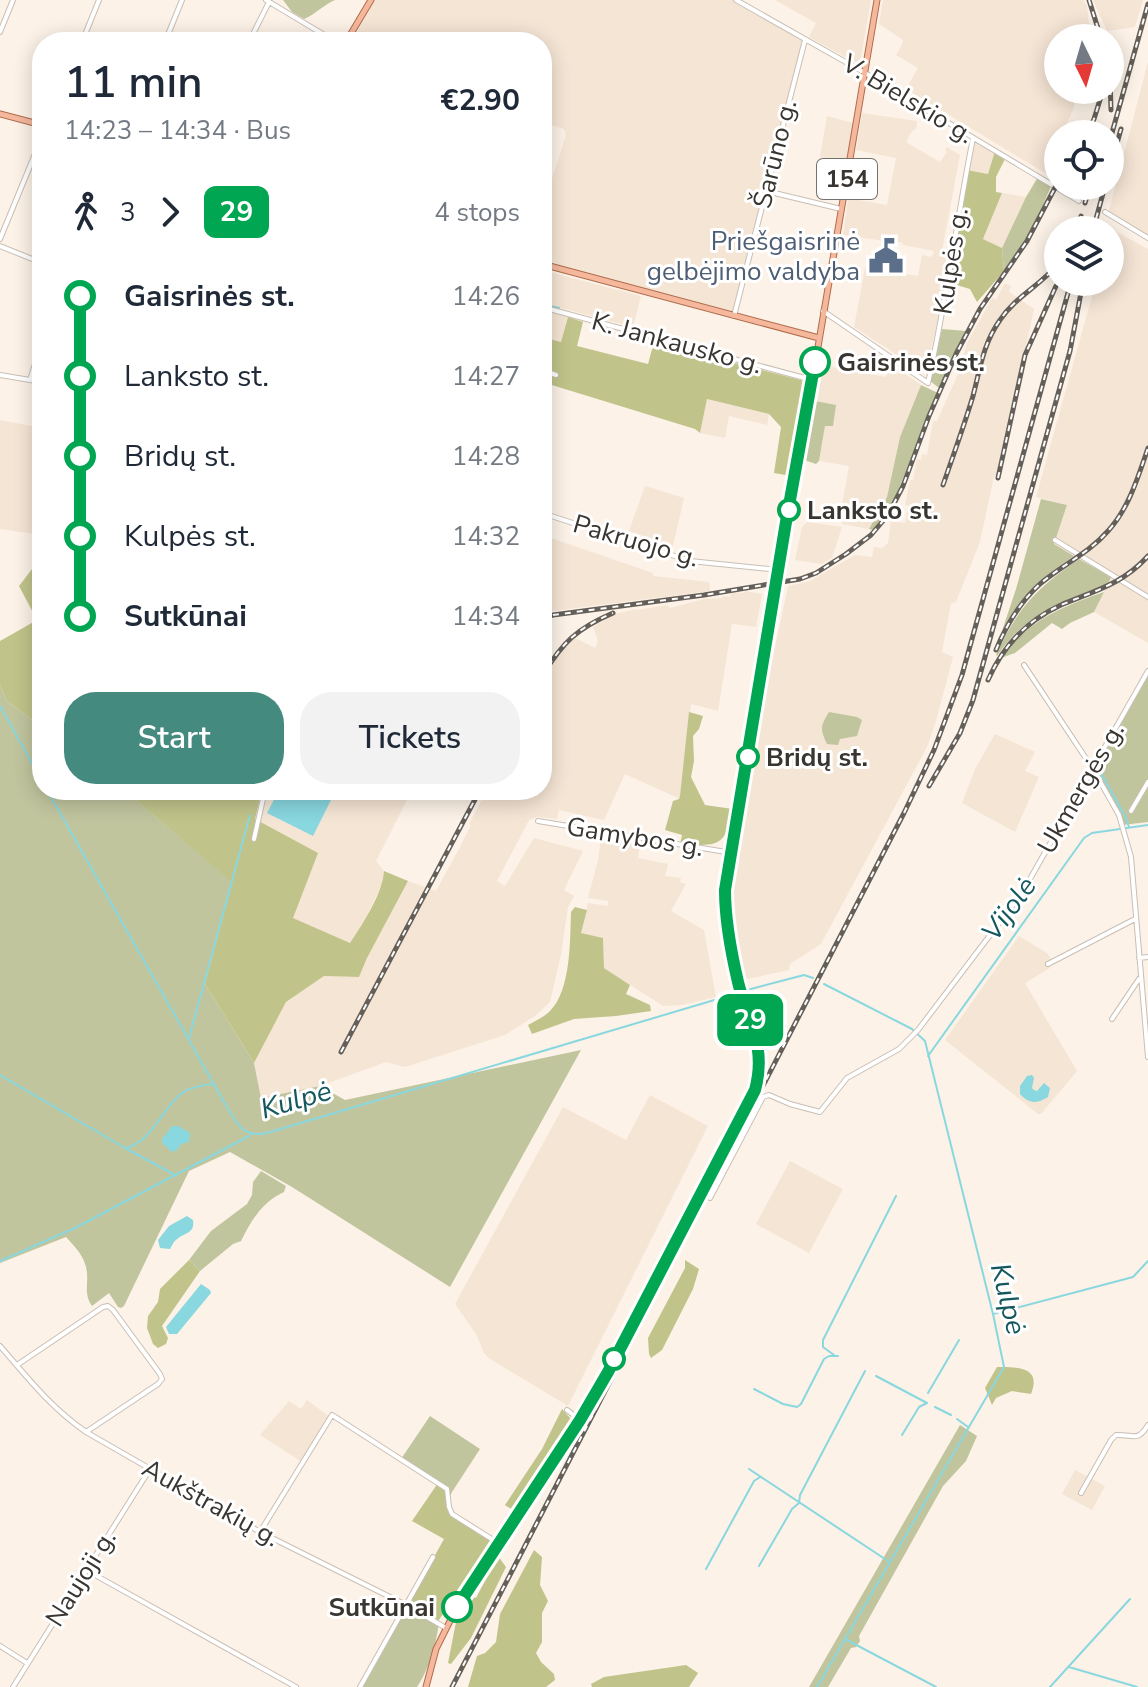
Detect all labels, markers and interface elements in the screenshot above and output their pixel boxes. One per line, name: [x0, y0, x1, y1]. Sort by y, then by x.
north arrow: [1044, 24, 1124, 104]
map controls: [1044, 24, 1124, 296]
street label: V. Bielskio g.: [835, 45, 980, 152]
text: 11 min: [64, 53, 203, 113]
text: €2.90: [441, 80, 520, 121]
street label: Šarūno g.: [745, 96, 805, 212]
text: 14:23 – 14:34 · Bus: [64, 113, 291, 148]
button: locate: [1044, 120, 1124, 200]
road number: 154: [817, 159, 877, 199]
icon: walk: [64, 190, 108, 234]
icon: forward: [148, 190, 192, 234]
text: 29: [220, 193, 253, 231]
text: 3: [120, 195, 136, 230]
text: 4 stops: [434, 195, 520, 230]
street label: Kulpės g.: [925, 205, 977, 317]
button: layers: [1044, 216, 1124, 296]
place label: Priešgaisrinė gelbėjimo valdyba: [647, 224, 860, 289]
public building icon: Priešgaisrinė gelbėjimo valdyba: [867, 237, 905, 275]
text: Gaisrinės st.: [124, 276, 295, 317]
text: 14:26: [452, 279, 520, 314]
street label: K. Jankausko g.: [588, 303, 766, 383]
place label: Gaisrinės st.: [837, 345, 985, 380]
marker: Gaisrinės st.: [800, 347, 830, 377]
text: Lanksto st.: [124, 356, 269, 397]
text: 14:27: [452, 359, 520, 394]
text: Bridų st.: [124, 436, 236, 477]
text: 14:28: [452, 439, 520, 474]
place label: Lanksto st.: [807, 493, 939, 528]
marker: Lanksto st.: [778, 499, 800, 521]
street label: Pakruojo g.: [569, 506, 703, 576]
text: Kulpės st.: [124, 516, 256, 557]
text: 14:32: [452, 519, 520, 554]
text: Sutkūnai: [124, 596, 247, 637]
text: 14:34: [452, 599, 520, 634]
button: Start: [64, 692, 284, 784]
button: Tickets: [300, 692, 520, 784]
street label: Ukmergės g.: [1029, 716, 1133, 860]
place label: Bridų st.: [766, 740, 868, 775]
marker: Bridų st.: [737, 746, 759, 768]
street label: Gamybos g.: [564, 809, 706, 865]
water label: Vijolė: [973, 869, 1045, 949]
line badge: 29: [714, 994, 786, 1046]
text: 29: [733, 1001, 767, 1039]
water label: Kulpė: [256, 1072, 336, 1128]
water label: Kulpė: [981, 1259, 1035, 1339]
unlabelled marker: [603, 1348, 625, 1370]
street label: Aukštrakių g.: [136, 1451, 286, 1555]
street label: Naujoji g.: [37, 1523, 125, 1633]
place label: Sutkūnai: [329, 1590, 435, 1625]
marker: Sutkūnai: [442, 1592, 472, 1622]

